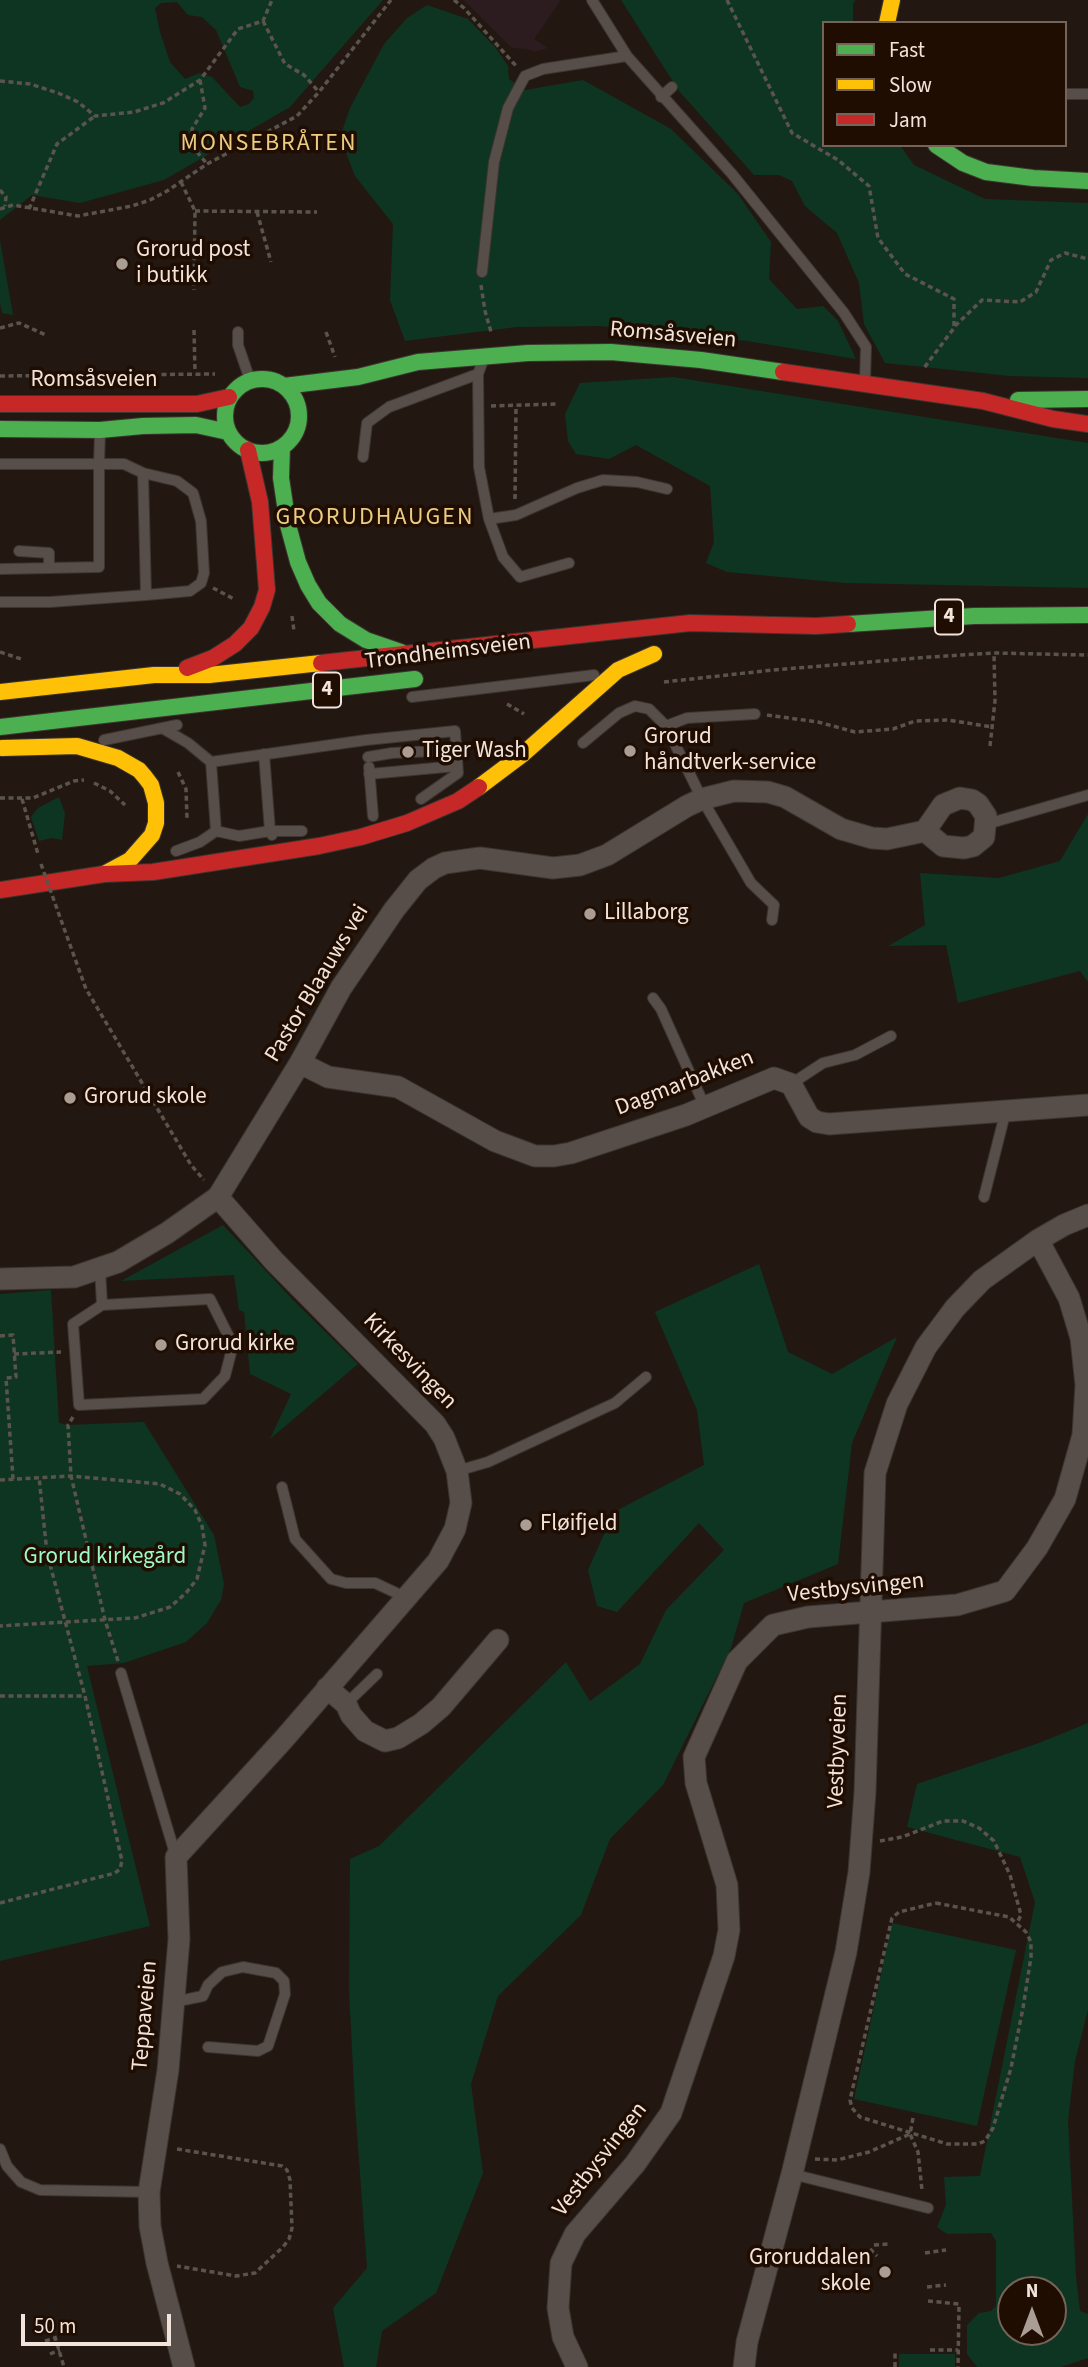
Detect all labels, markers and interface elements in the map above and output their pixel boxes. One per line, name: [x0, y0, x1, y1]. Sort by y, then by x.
legend: [822, 21, 1067, 147]
text: Fast: [889, 35, 925, 65]
text: Slow: [889, 70, 932, 100]
text: Jam: [889, 105, 927, 135]
district label: MONSEBRÅTEN: [182, 131, 356, 159]
place label: Grorud post i butikk: [136, 237, 250, 291]
marker: Grorud post i butikk: [114, 256, 130, 272]
street label: Romsåsveien: [609, 317, 737, 355]
street label: Romsåsveien: [31, 367, 157, 395]
district label: GRORUDHAUGEN: [277, 505, 473, 533]
road number: 4: [935, 600, 963, 634]
street label: Trondheimsveien: [364, 629, 532, 677]
road number: 4: [313, 672, 341, 708]
place label: Grorud håndtverk-service: [644, 724, 816, 778]
place label: Tiger Wash: [422, 738, 527, 766]
marker: Grorud håndtverk-service: [622, 743, 638, 759]
marker: Tiger Wash: [400, 744, 416, 760]
street label: Pastor Blaauws vei: [260, 900, 376, 1068]
place label: Lillaborg: [604, 900, 689, 928]
marker: Lillaborg: [582, 906, 598, 922]
street label: Dagmarbakken: [612, 1045, 758, 1123]
place label: Grorud skole: [84, 1084, 207, 1112]
marker: Grorud skole: [62, 1090, 78, 1106]
street label: Kirkesvingen: [356, 1308, 462, 1416]
place label: Grorud kirke: [175, 1331, 295, 1359]
marker: Grorud kirke: [153, 1337, 169, 1353]
place label: Fløifjeld: [540, 1511, 618, 1539]
marker: Fløifjeld: [518, 1517, 534, 1533]
park label: Grorud kirkegård: [24, 1544, 186, 1572]
street label: Vestbysvingen: [786, 1568, 926, 1610]
street label: Vestbyveien: [823, 1693, 855, 1809]
street label: Teppaveien: [127, 1960, 165, 2072]
street label: Vestbysvingen: [548, 2097, 654, 2223]
place label: Groruddalen skole: [749, 2245, 871, 2299]
marker: Groruddalen skole: [877, 2264, 893, 2280]
north arrow: [997, 2276, 1067, 2346]
text: N: [1026, 2278, 1038, 2305]
scale bar: [24, 2300, 175, 2344]
text: 50 m: [34, 2311, 76, 2341]

